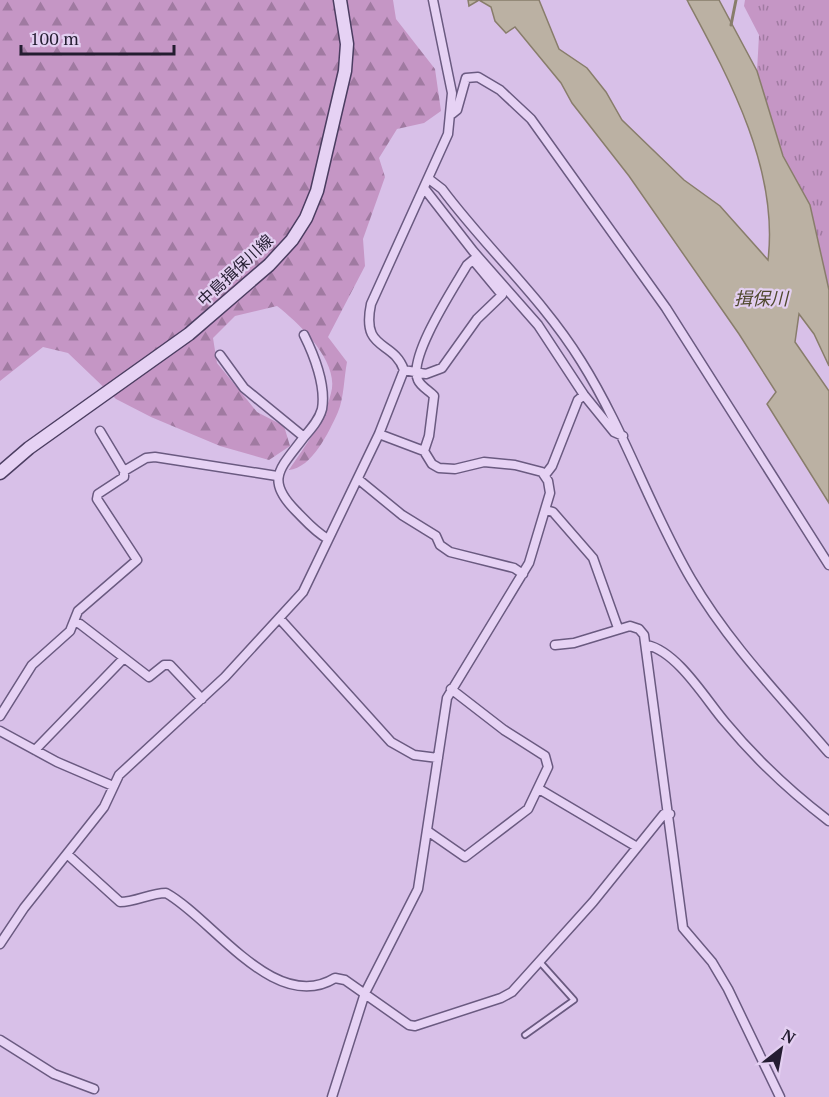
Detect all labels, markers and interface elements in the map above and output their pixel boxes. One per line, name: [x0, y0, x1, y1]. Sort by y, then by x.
scale bar: [21, 18, 174, 56]
text: 100 m: [30, 26, 79, 50]
street label: 中島揖保川線: [192, 229, 278, 311]
water label: 揖保川: [734, 286, 790, 310]
north arrow: [751, 1019, 811, 1079]
text: N: [778, 1024, 800, 1049]

